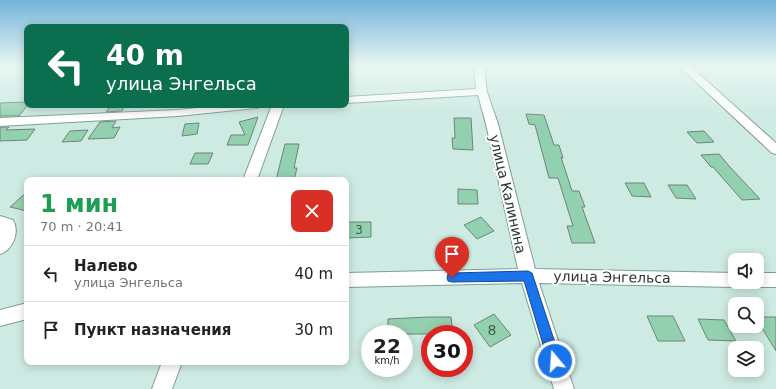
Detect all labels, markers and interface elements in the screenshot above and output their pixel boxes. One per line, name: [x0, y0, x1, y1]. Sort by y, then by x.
text: 40 m: [106, 39, 184, 72]
icon: left: [40, 40, 92, 92]
text: улица Энгельса: [106, 73, 257, 94]
street label: улица Калинина: [487, 133, 529, 255]
text: 1 мин: [40, 190, 118, 218]
button: close: [291, 190, 333, 232]
text: 70 m · 20:41: [40, 219, 123, 234]
house number: 3: [355, 223, 363, 237]
pin: [435, 237, 469, 278]
icon: arrive: [441, 243, 463, 265]
map controls: [728, 253, 764, 377]
button: sound: [728, 253, 764, 289]
text: Налево: [74, 257, 138, 275]
icon: left: [40, 263, 62, 285]
text: 40 m: [295, 265, 333, 283]
street label: улица Энгельса: [553, 268, 671, 286]
text: улица Энгельса: [74, 275, 183, 290]
button: search: [728, 297, 764, 333]
icon: arrive: [40, 319, 62, 341]
text: Пункт назначения: [74, 321, 231, 339]
text: 30 m: [295, 321, 333, 339]
house number: 8: [488, 322, 496, 338]
speed limit sign: 30: [421, 325, 473, 377]
text: 22: [373, 334, 401, 358]
position arrow: [534, 340, 576, 382]
button: layers: [728, 341, 764, 377]
text: km/h: [374, 355, 400, 366]

